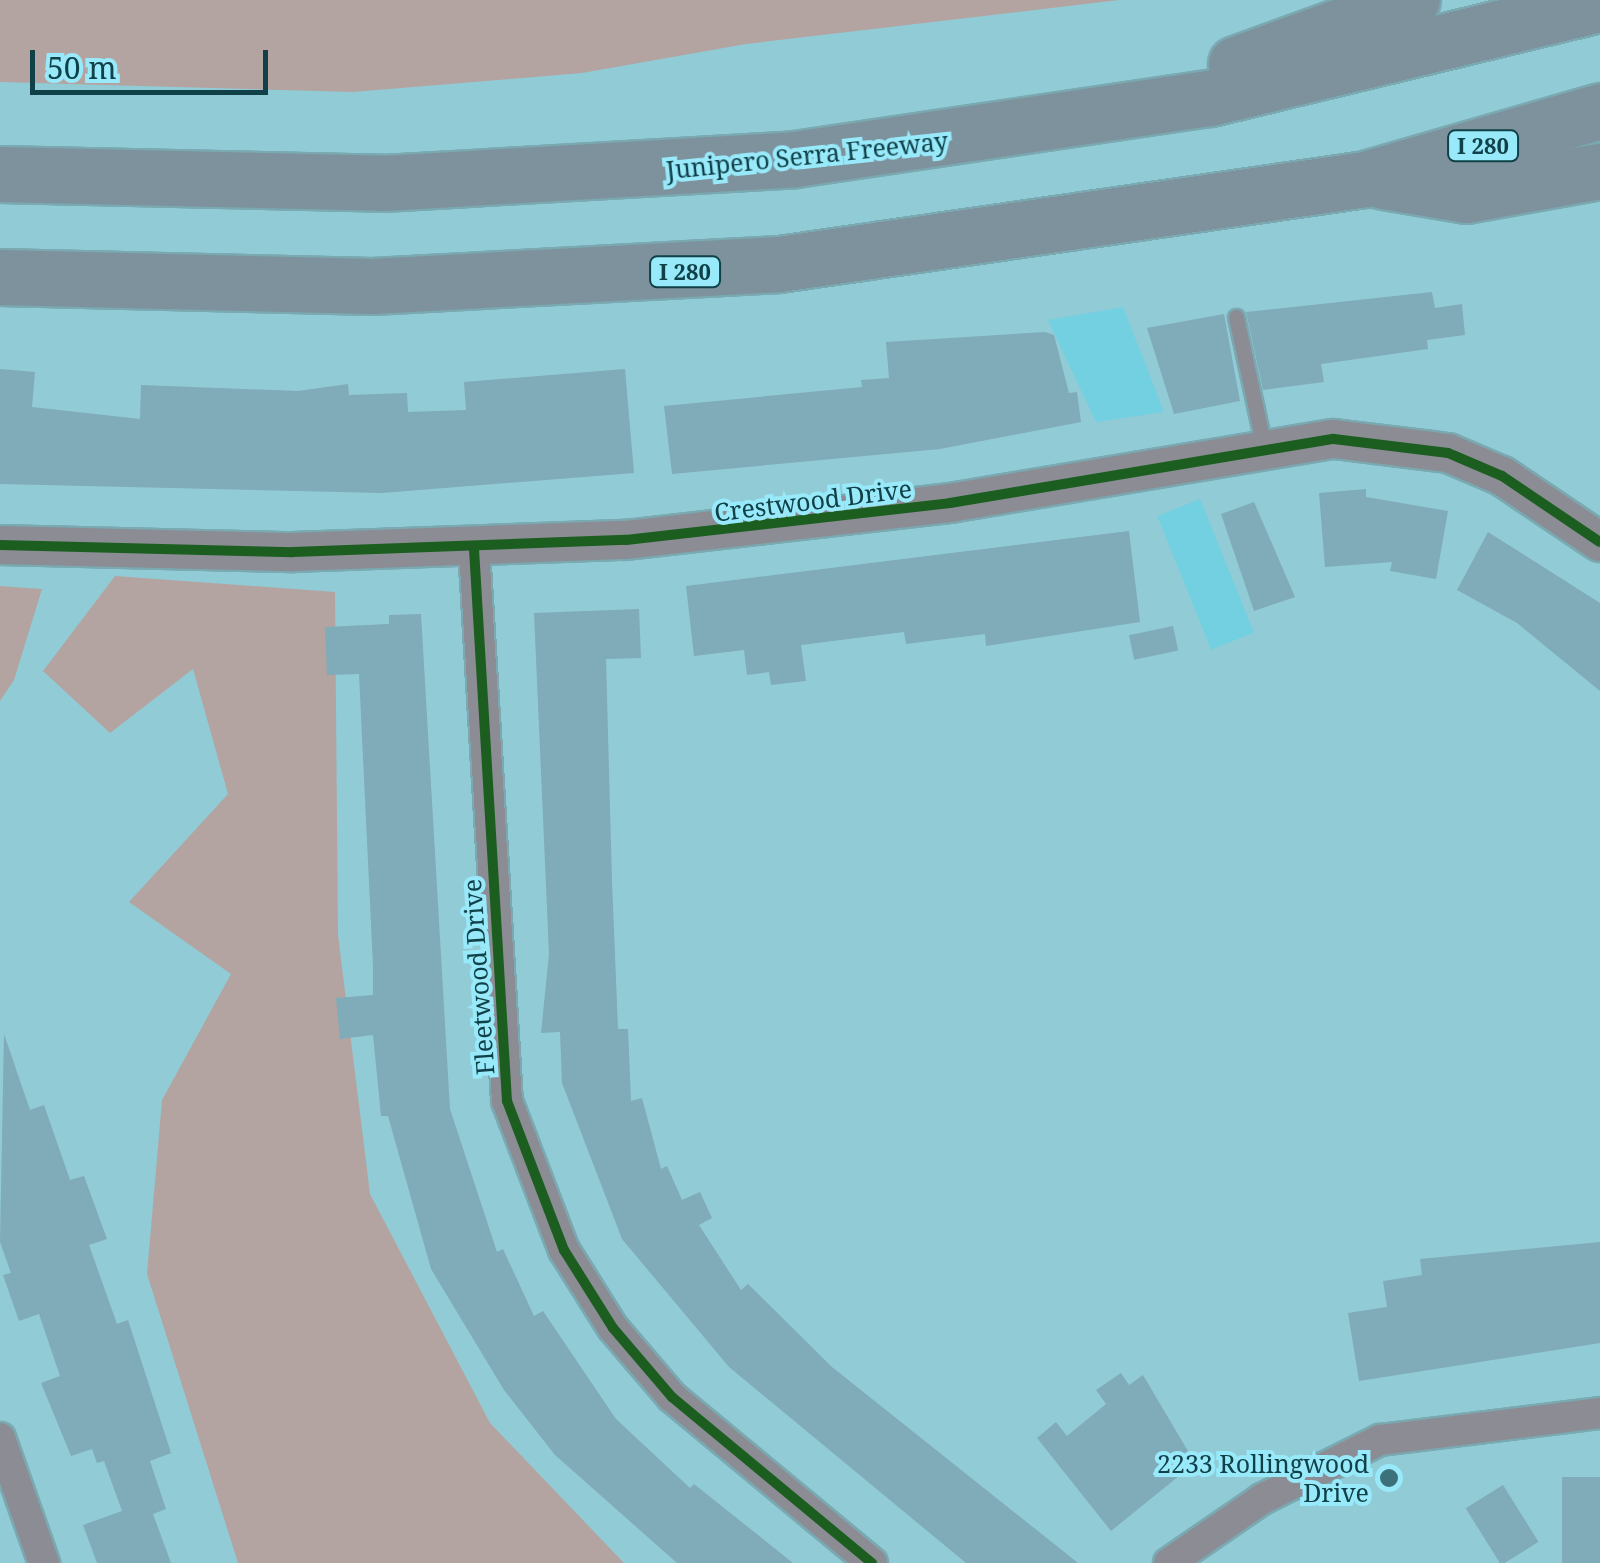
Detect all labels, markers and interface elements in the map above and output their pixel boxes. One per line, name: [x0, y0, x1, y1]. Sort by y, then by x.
scale bar: [35, 30, 272, 92]
text: 50 m: [47, 47, 117, 88]
street label: Junipero Serra Freeway: [664, 125, 950, 185]
road number: I 280: [1446, 129, 1520, 163]
road number: I 280: [648, 255, 722, 289]
street label: Crestwood Drive: [713, 473, 913, 527]
street label: Fleetwood Drive: [456, 878, 500, 1076]
place label: 2233 Rollingwood Drive: [1157, 1449, 1369, 1508]
marker: 2233 Rollingwood Drive: [1378, 1467, 1400, 1489]

